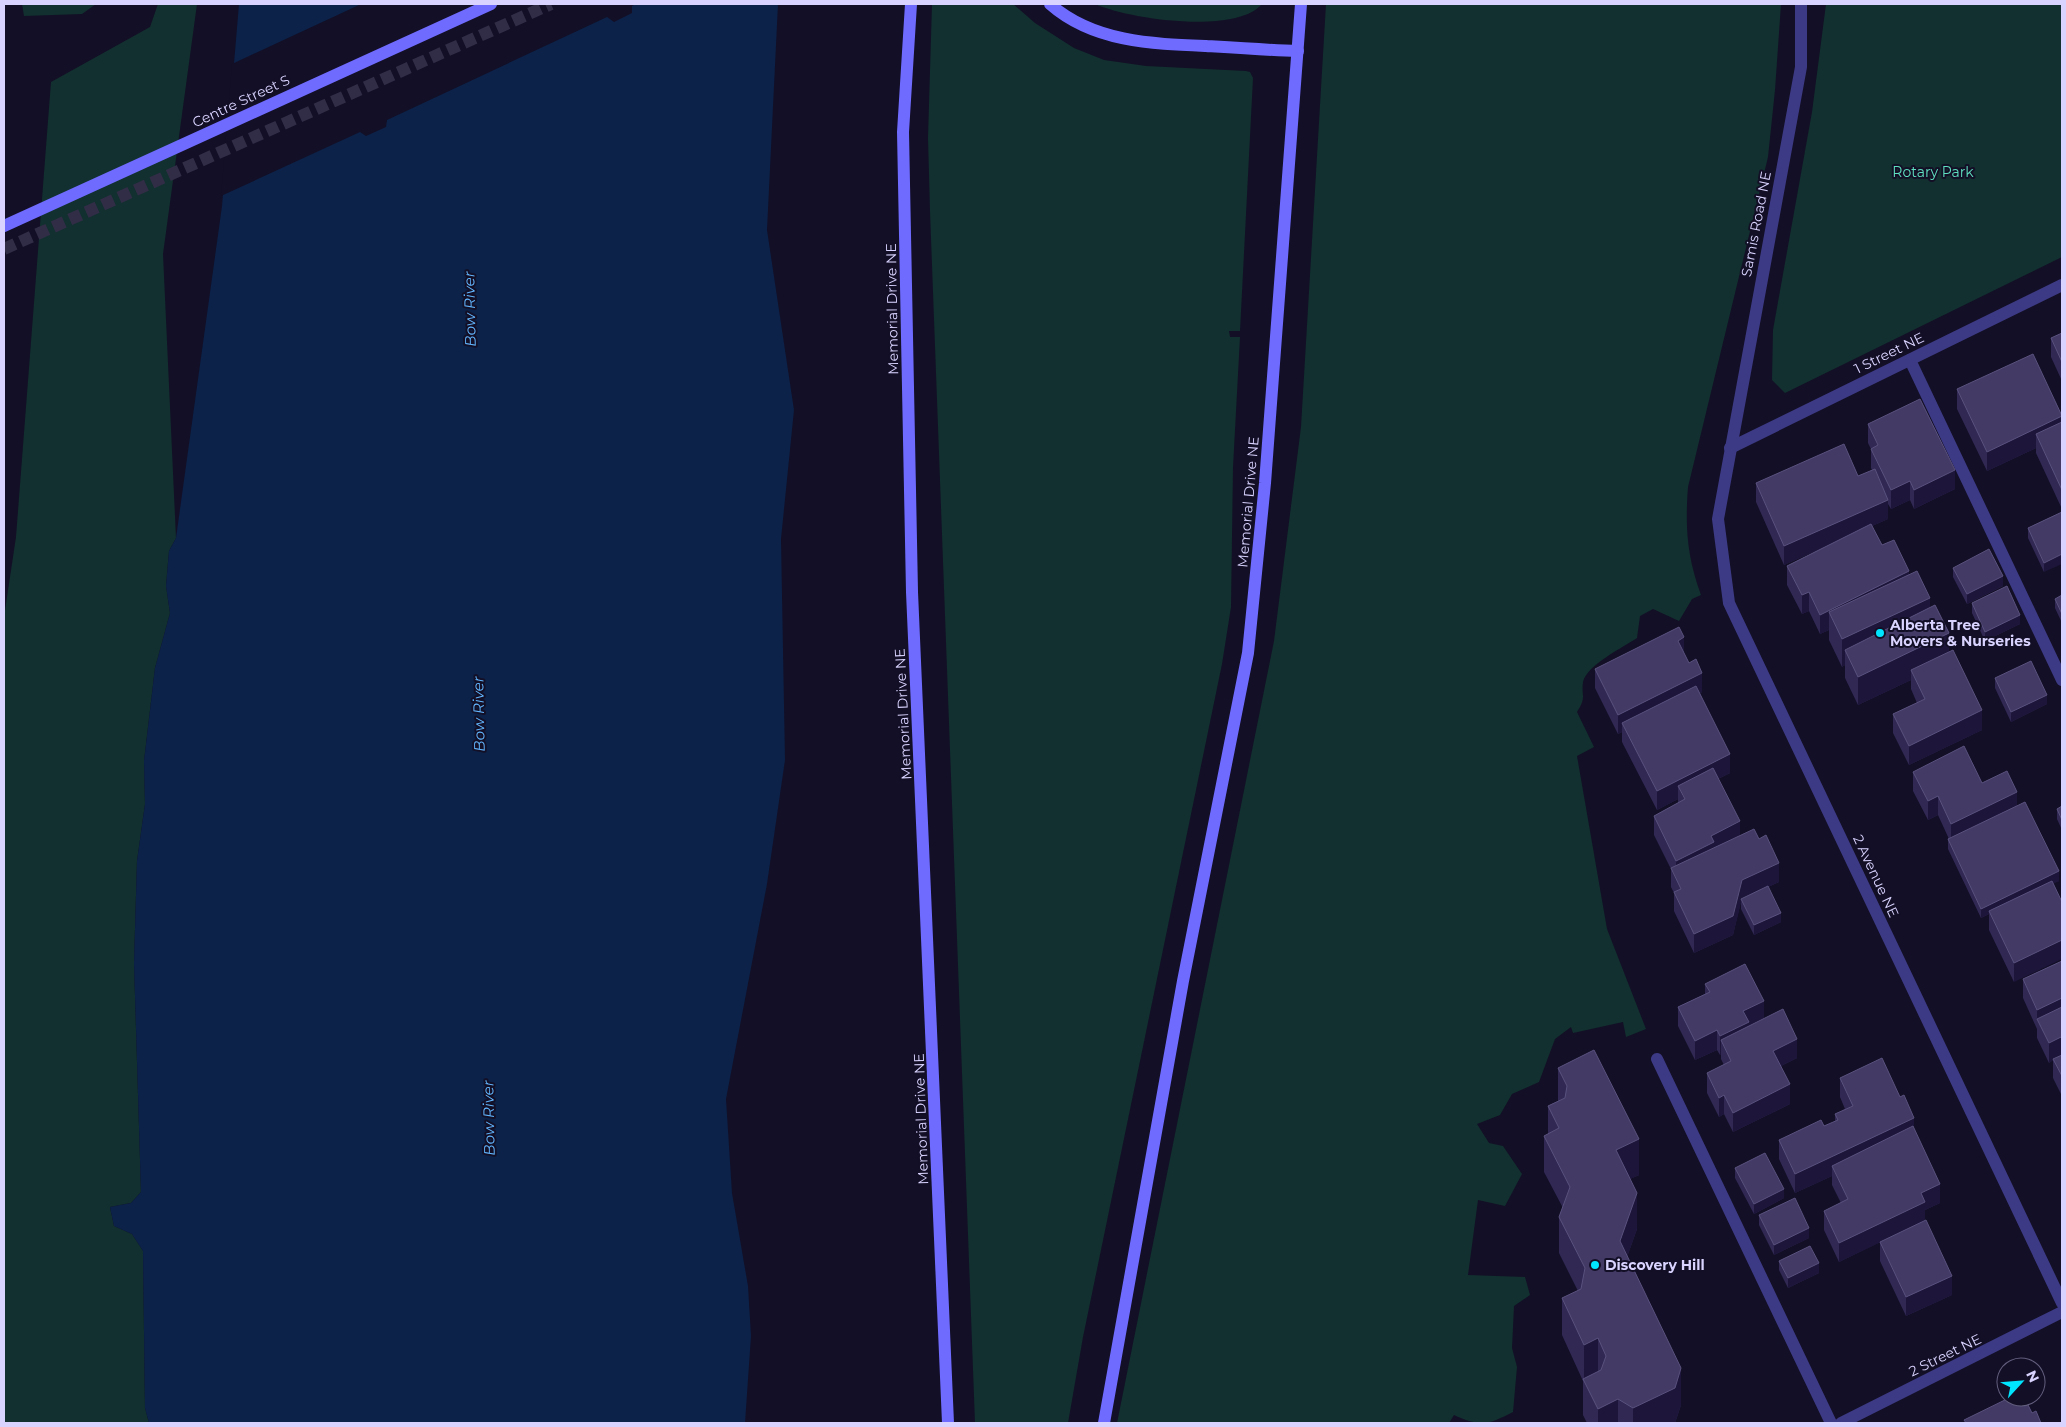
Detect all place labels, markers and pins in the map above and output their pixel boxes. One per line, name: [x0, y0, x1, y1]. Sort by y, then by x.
place label: Alberta Tree Movers & Nurseries: [1889, 616, 2031, 650]
marker: Alberta Tree Movers & Nurseries: [1874, 627, 1886, 639]
place label: Discovery Hill: [1605, 1256, 1705, 1274]
marker: Discovery Hill: [1589, 1259, 1601, 1271]

